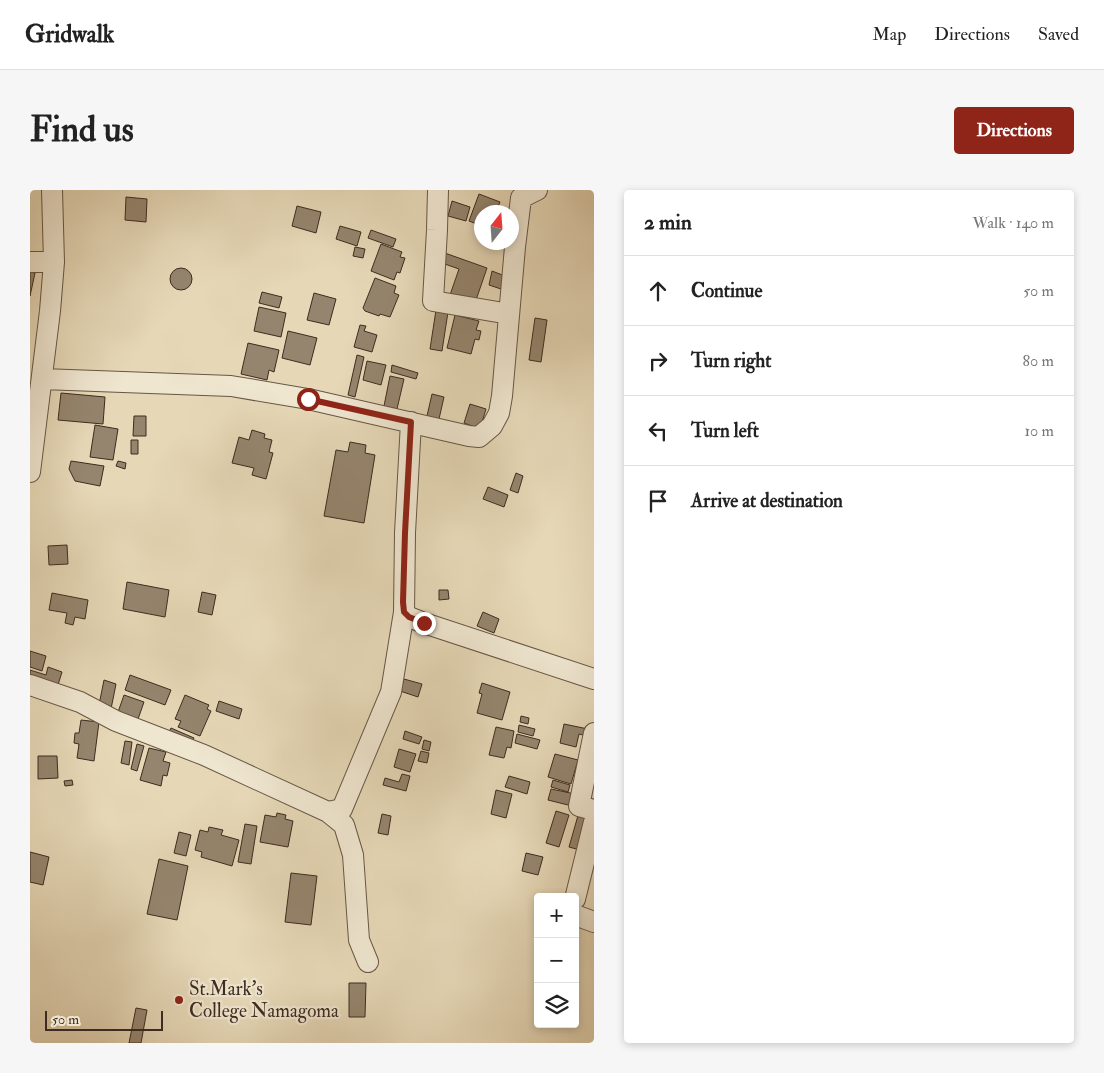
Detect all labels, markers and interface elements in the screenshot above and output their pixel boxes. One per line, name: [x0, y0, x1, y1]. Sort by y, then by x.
text: Gridwalk: [25, 19, 114, 50]
text: Map: [873, 23, 906, 46]
text: Directions: [934, 23, 1010, 46]
text: Saved: [1038, 23, 1079, 46]
button: Directions: [954, 107, 1074, 154]
text: Find us: [30, 108, 134, 152]
north arrow: [474, 205, 519, 250]
text: 2 min: [644, 209, 692, 236]
text: Walk · 140 m: [973, 213, 1054, 233]
icon: ahead: [644, 277, 672, 305]
text: Continue: [691, 279, 762, 303]
text: 50 m: [1023, 281, 1054, 301]
icon: right: [644, 347, 672, 375]
text: Turn right: [691, 349, 771, 373]
text: 80 m: [1023, 351, 1054, 371]
route start: [297, 388, 320, 411]
icon: left: [644, 417, 672, 445]
text: Turn left: [691, 419, 759, 443]
text: 10 m: [1024, 421, 1054, 441]
icon: arrive: [644, 487, 672, 515]
text: Arrive at destination: [691, 489, 843, 513]
route end: [413, 612, 436, 635]
map controls: [534, 893, 579, 1028]
button: +: [534, 893, 579, 938]
button: −: [534, 938, 579, 983]
place label: St.Mark's College Namagoma: [189, 977, 339, 1023]
button: layers: [534, 983, 579, 1028]
marker: St.Mark's College Namagoma: [173, 994, 185, 1006]
scale bar: [45, 1008, 162, 1031]
text: 50 m: [52, 1011, 79, 1028]

